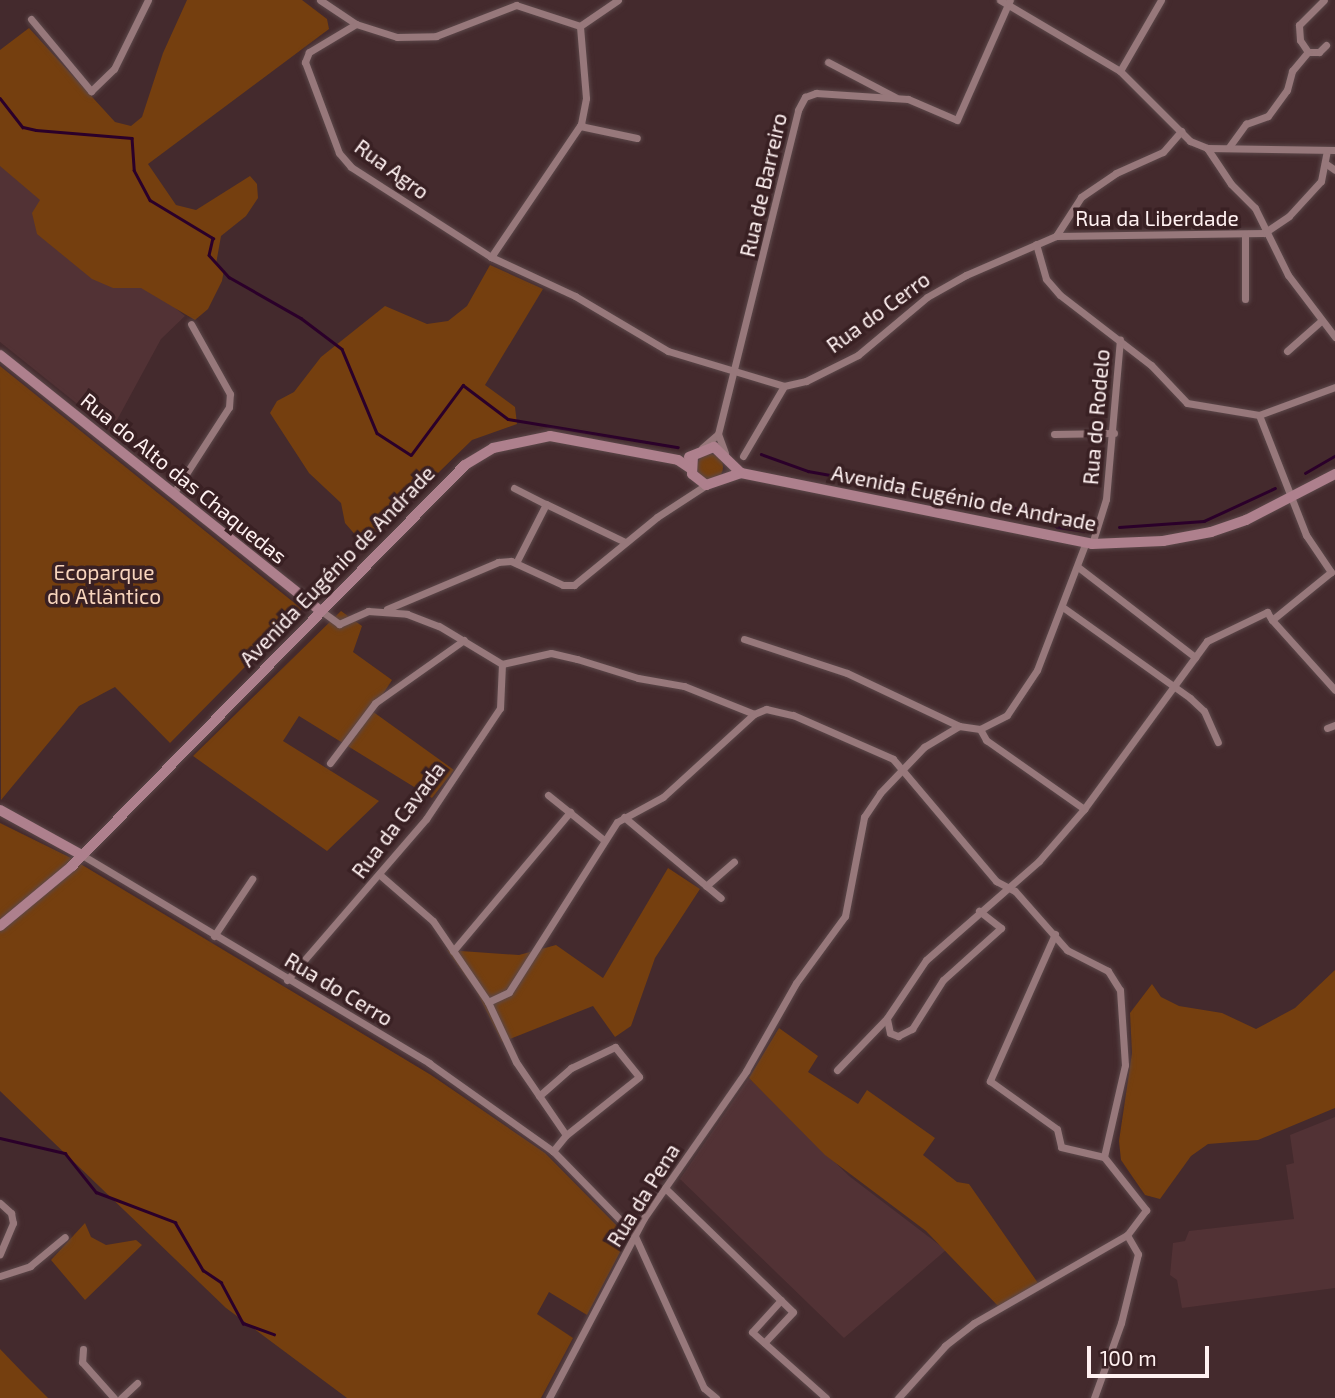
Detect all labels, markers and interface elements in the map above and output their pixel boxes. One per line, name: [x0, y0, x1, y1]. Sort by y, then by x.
street label: Rua de Barreiro: [734, 111, 792, 259]
street label: Rua Agro: [350, 134, 434, 204]
street label: Rua da Liberdade: [1075, 205, 1239, 231]
street label: Rua do Cerro: [821, 266, 935, 358]
street label: Rua do Rodelo: [1078, 348, 1114, 486]
street label: Rua do Alto das Chaquedas: [76, 387, 292, 569]
street label: Avenida Eugénio de Andrade: [234, 460, 440, 672]
street label: Avenida Eugénio de Andrade: [829, 460, 1099, 536]
park label: Ecoparque do Atlântico: [47, 559, 161, 609]
street label: Rua da Cavada: [346, 757, 450, 883]
street label: Rua do Cerro: [280, 947, 398, 1031]
street label: Rua da Pena: [601, 1139, 685, 1251]
scale bar: [1090, 1332, 1212, 1376]
text: 100 m: [1100, 1345, 1157, 1370]

